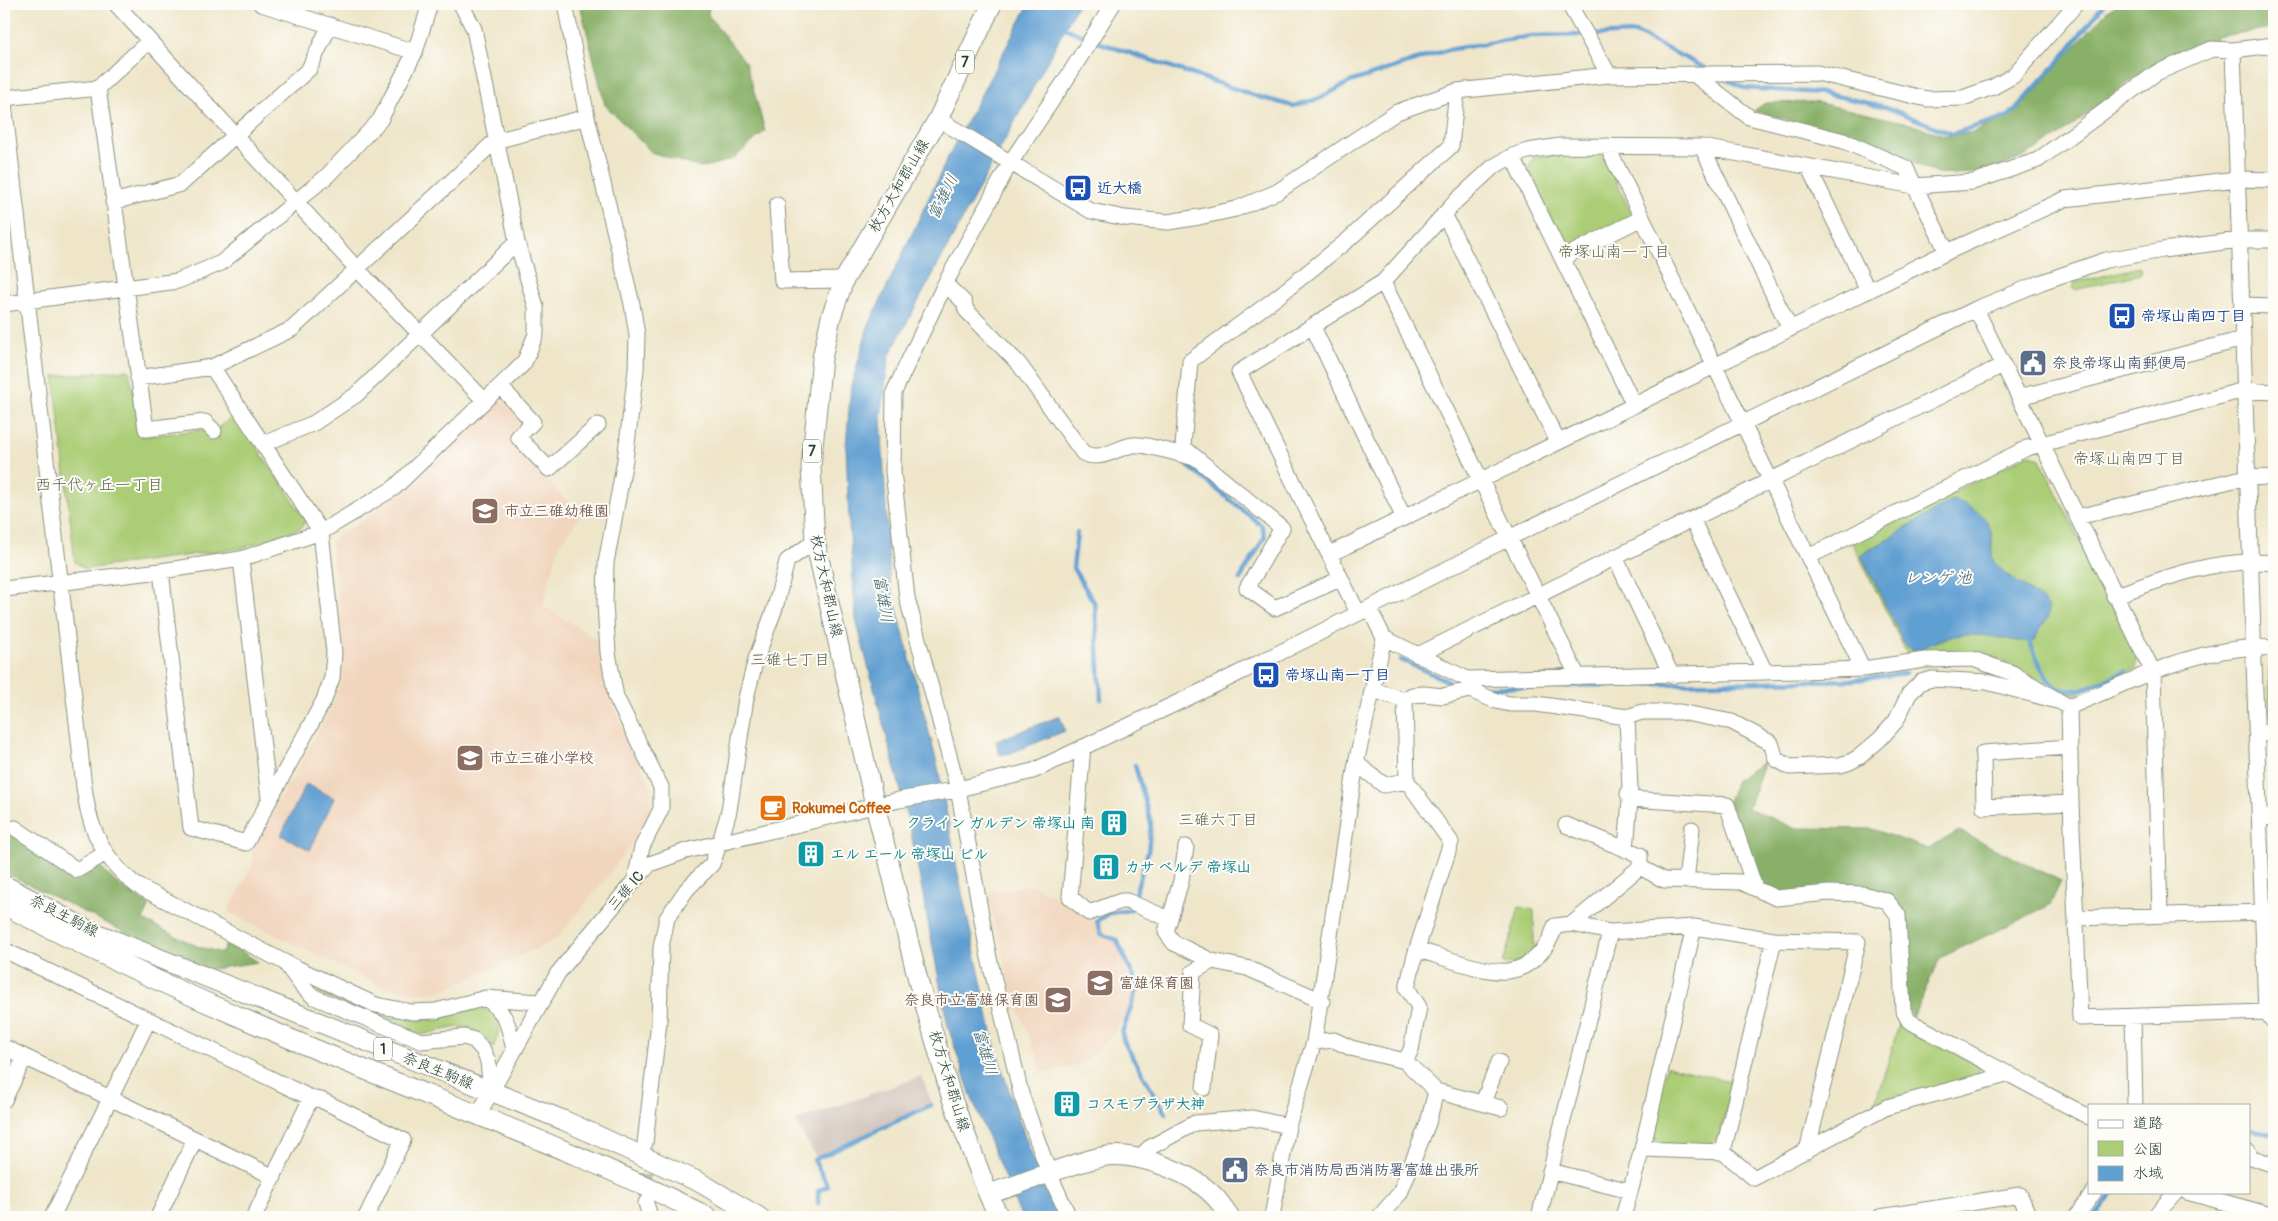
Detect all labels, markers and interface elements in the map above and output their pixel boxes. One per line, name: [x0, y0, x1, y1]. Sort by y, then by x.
road number: 7: [956, 51, 974, 74]
street label: 枚方大和郡山線: [865, 136, 933, 236]
water label: 富雄川: [923, 171, 963, 223]
bus stop icon: 近大橋: [1063, 173, 1093, 203]
place label: 近大橋: [1097, 179, 1142, 198]
district label: 帝塚山南一丁目: [1558, 242, 1670, 262]
bus stop icon: 帝塚山南四丁目: [2107, 301, 2137, 331]
place label: 帝塚山南四丁目: [2141, 307, 2246, 326]
public building icon: 奈良帝塚山南郵便局: [2018, 348, 2048, 378]
place label: 奈良帝塚山南郵便局: [2052, 354, 2187, 373]
road number: 7: [803, 440, 821, 462]
district label: 帝塚山南四丁目: [2073, 449, 2185, 469]
district label: 西千代ヶ丘一丁目: [35, 475, 163, 495]
school or university icon: 市立三碓幼稚園: [470, 496, 500, 526]
place label: 市立三碓幼稚園: [504, 502, 609, 521]
street label: 枚方大和郡山線: [806, 533, 846, 639]
water label: レンゲ 池: [1904, 568, 1973, 588]
water label: 富雄川: [869, 574, 897, 624]
district label: 三碓七丁目: [750, 650, 830, 670]
bus stop icon: 帝塚山南一丁目: [1251, 660, 1281, 690]
place label: 帝塚山南一丁目: [1285, 666, 1390, 685]
school or university icon: 市立三碓小学校: [455, 743, 485, 773]
place label: 市立三碓小学校: [489, 749, 594, 768]
cafe icon: Rokumei Coffee: [758, 793, 788, 823]
place label: Rokumei Coffee: [792, 799, 891, 818]
building icon: クライン ガルデン 帝塚山 南: [1099, 808, 1129, 838]
district label: 三碓六丁目: [1178, 810, 1258, 830]
place label: クライン ガルデン 帝塚山 南: [906, 814, 1095, 833]
building icon: エル エール 帝塚山 ビル: [796, 839, 826, 869]
place label: エル エール 帝塚山 ビル: [830, 845, 989, 864]
building icon: カサ ベルデ 帝塚山: [1091, 852, 1121, 882]
place label: カサ ベルデ 帝塚山: [1125, 858, 1252, 877]
street label: 三碓 IC: [603, 867, 649, 915]
street label: 奈良生駒線: [26, 891, 102, 941]
school or university icon: 富雄保育園: [1085, 968, 1115, 998]
place label: 富雄保育園: [1119, 974, 1194, 993]
school or university icon: 奈良市立富雄保育園: [1043, 985, 1073, 1015]
place label: 奈良市立富雄保育園: [904, 991, 1039, 1010]
water label: 富雄川: [969, 1026, 1001, 1078]
street label: 枚方大和郡山線: [925, 1028, 973, 1134]
road number: 1: [374, 1038, 392, 1060]
street label: 奈良生駒線: [400, 1048, 476, 1094]
building icon: コスモプラザ大神: [1052, 1089, 1082, 1119]
place label: コスモプラザ大神: [1086, 1095, 1205, 1114]
legend: [2088, 1104, 2250, 1194]
text: 道路: [2133, 1114, 2163, 1133]
text: 公園: [2133, 1140, 2163, 1159]
public building icon: 奈良市消防局西消防署富雄出張所: [1220, 1155, 1250, 1185]
place label: 奈良市消防局西消防署富雄出張所: [1254, 1161, 1479, 1180]
text: 水域: [2133, 1164, 2163, 1183]

